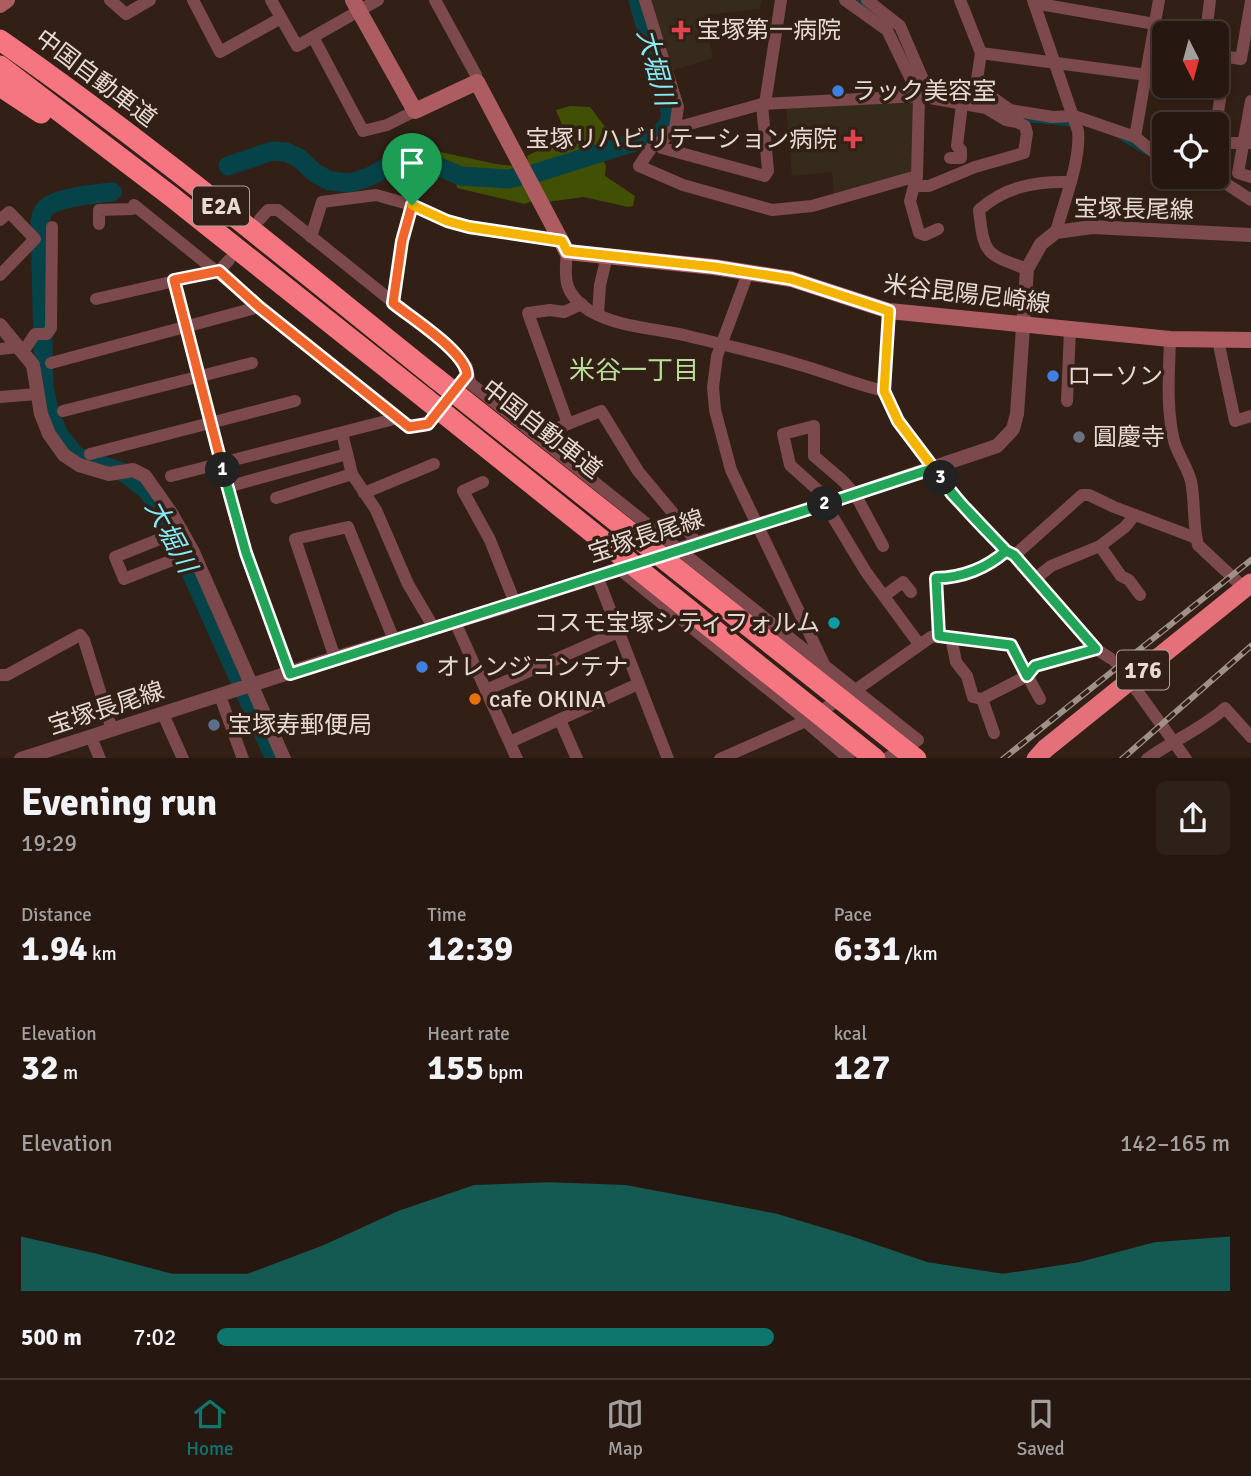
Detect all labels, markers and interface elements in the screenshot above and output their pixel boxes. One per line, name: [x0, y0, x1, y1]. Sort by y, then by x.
place label: 宝塚第一病院: [697, 15, 841, 45]
marker: 宝塚第一病院: [671, 20, 691, 40]
north arrow: [1152, 21, 1228, 98]
map controls: [1152, 21, 1229, 189]
street label: 中国自動車道: [29, 23, 163, 133]
water label: 大堀川: [629, 25, 681, 112]
place label: ラック美容室: [852, 76, 996, 106]
marker: ラック美容室: [830, 83, 846, 99]
button: locate: [1152, 112, 1229, 189]
place label: 宝塚リハビリテーション病院: [525, 124, 837, 154]
marker: 宝塚リハビリテーション病院: [843, 129, 863, 149]
pin: [382, 133, 442, 205]
icon: arrive: [393, 144, 431, 182]
road number: E2A: [193, 186, 249, 226]
street label: 宝塚長尾線: [1074, 193, 1194, 225]
street label: 米谷昆陽尼崎線: [882, 269, 1052, 319]
district label: 米谷一丁目: [569, 355, 699, 387]
place label: ローソン: [1067, 361, 1163, 391]
marker: ローソン: [1045, 368, 1061, 384]
street label: 中国自動車道: [476, 373, 608, 485]
place label: 圓慶寺: [1093, 422, 1165, 452]
marker: 圓慶寺: [1071, 429, 1087, 445]
pin: 1: [206, 452, 241, 488]
text: 1: [217, 457, 228, 481]
pin: 3: [923, 461, 958, 496]
text: 3: [935, 465, 946, 489]
pin: 2: [808, 486, 842, 522]
text: 2: [819, 491, 830, 515]
water label: 大堀川: [138, 495, 204, 581]
street label: 宝塚長尾線: [584, 503, 708, 569]
place label: コスモ宝塚シティフォルム: [534, 608, 820, 638]
marker: コスモ宝塚シティフォルム: [826, 615, 842, 631]
road number: 176: [1117, 650, 1169, 690]
place label: オレンジコンテナ: [436, 652, 628, 682]
marker: オレンジコンテナ: [414, 659, 430, 675]
street label: 宝塚長尾線: [44, 675, 168, 741]
place label: cafe OKINA: [489, 684, 606, 714]
marker: cafe OKINA: [467, 691, 483, 707]
place label: 宝塚寿郵便局: [228, 710, 372, 740]
marker: 宝塚寿郵便局: [206, 717, 222, 733]
text: Evening run: [21, 779, 217, 826]
button: share: [1156, 781, 1230, 855]
text: 19:29: [21, 829, 77, 858]
text: Distance: [21, 903, 92, 927]
text: Time: [427, 903, 466, 927]
text: Pace: [834, 903, 872, 927]
text: 1.94: [21, 927, 88, 970]
text: 12:39: [427, 927, 513, 970]
text: 6:31: [834, 927, 901, 970]
text: km: [88, 942, 117, 966]
text: /km: [901, 942, 938, 966]
text: Elevation: [21, 1022, 97, 1046]
text: Heart rate: [427, 1022, 510, 1046]
text: kcal: [834, 1022, 867, 1046]
text: 32: [21, 1046, 59, 1089]
text: 155: [427, 1046, 484, 1089]
text: 127: [834, 1046, 890, 1089]
text: m: [59, 1061, 78, 1085]
text: bpm: [484, 1061, 523, 1085]
text: Elevation: [21, 1129, 113, 1158]
text: 142–165 m: [1120, 1129, 1230, 1158]
text: 500 m: [21, 1323, 82, 1352]
text: 7:02: [133, 1323, 176, 1352]
tab: Home: [186, 1395, 234, 1461]
tab: Map: [606, 1395, 644, 1461]
tab: Saved: [1017, 1395, 1065, 1461]

